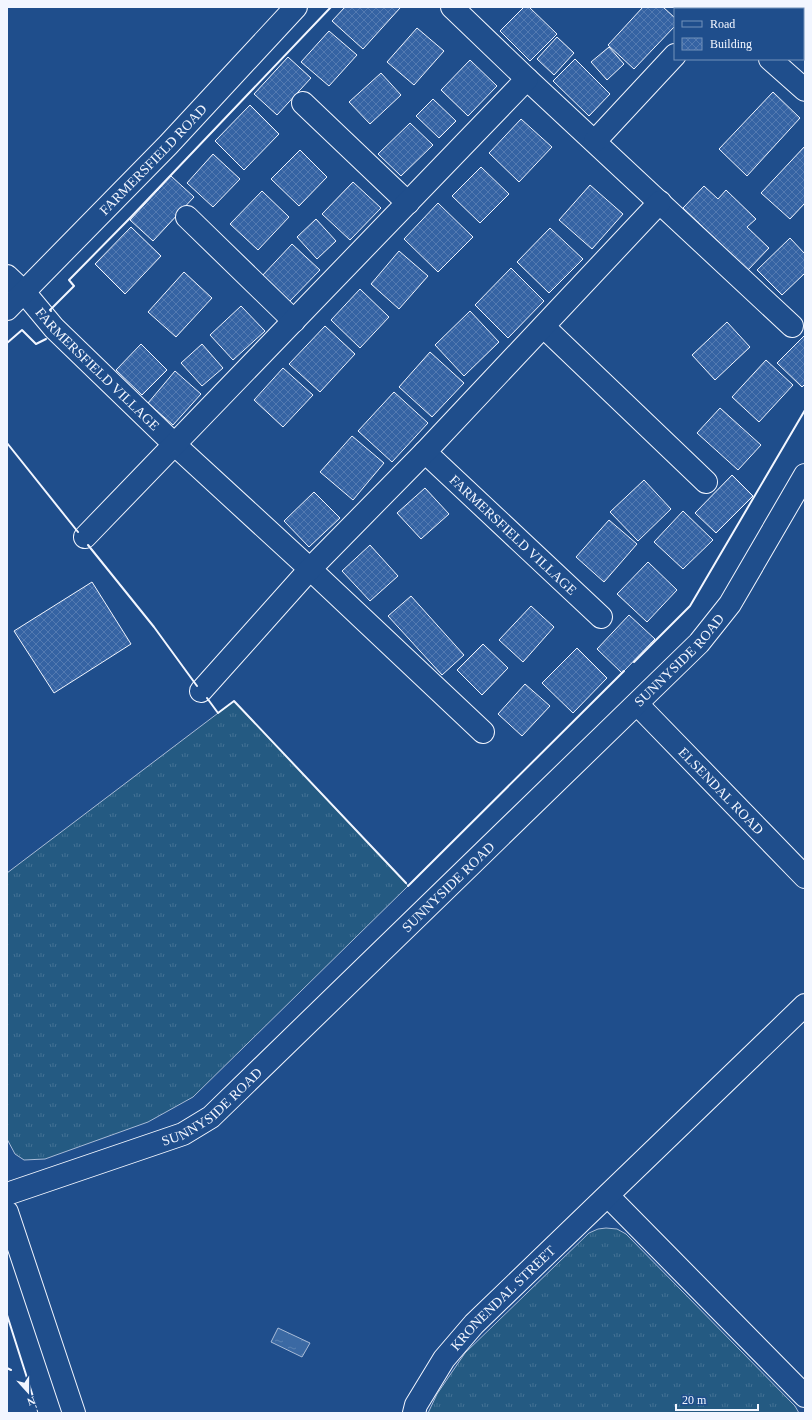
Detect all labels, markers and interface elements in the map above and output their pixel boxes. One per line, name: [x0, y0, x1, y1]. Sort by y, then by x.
legend: [674, 8, 804, 60]
text: Road: [710, 17, 735, 31]
text: Building: [710, 37, 752, 51]
street label: FARMERSFIELD ROAD: [97, 102, 210, 218]
street label: FARMERSFIELD VILLAGE: [32, 305, 162, 434]
street label: FARMERSFIELD VILLAGE: [446, 472, 579, 598]
street label: SUNNYSIDE ROAD: [631, 611, 727, 710]
street label: ELSENDAL ROAD: [675, 745, 766, 838]
street label: SUNNYSIDE ROAD: [399, 839, 498, 935]
street label: SUNNYSIDE ROAD: [160, 1065, 265, 1149]
street label: KRONENDAL STREET: [448, 1243, 559, 1353]
north arrow: [8, 1372, 48, 1412]
scale bar: [676, 1386, 758, 1412]
text: 20 m: [682, 1393, 707, 1407]
text: N: [26, 1394, 37, 1408]

